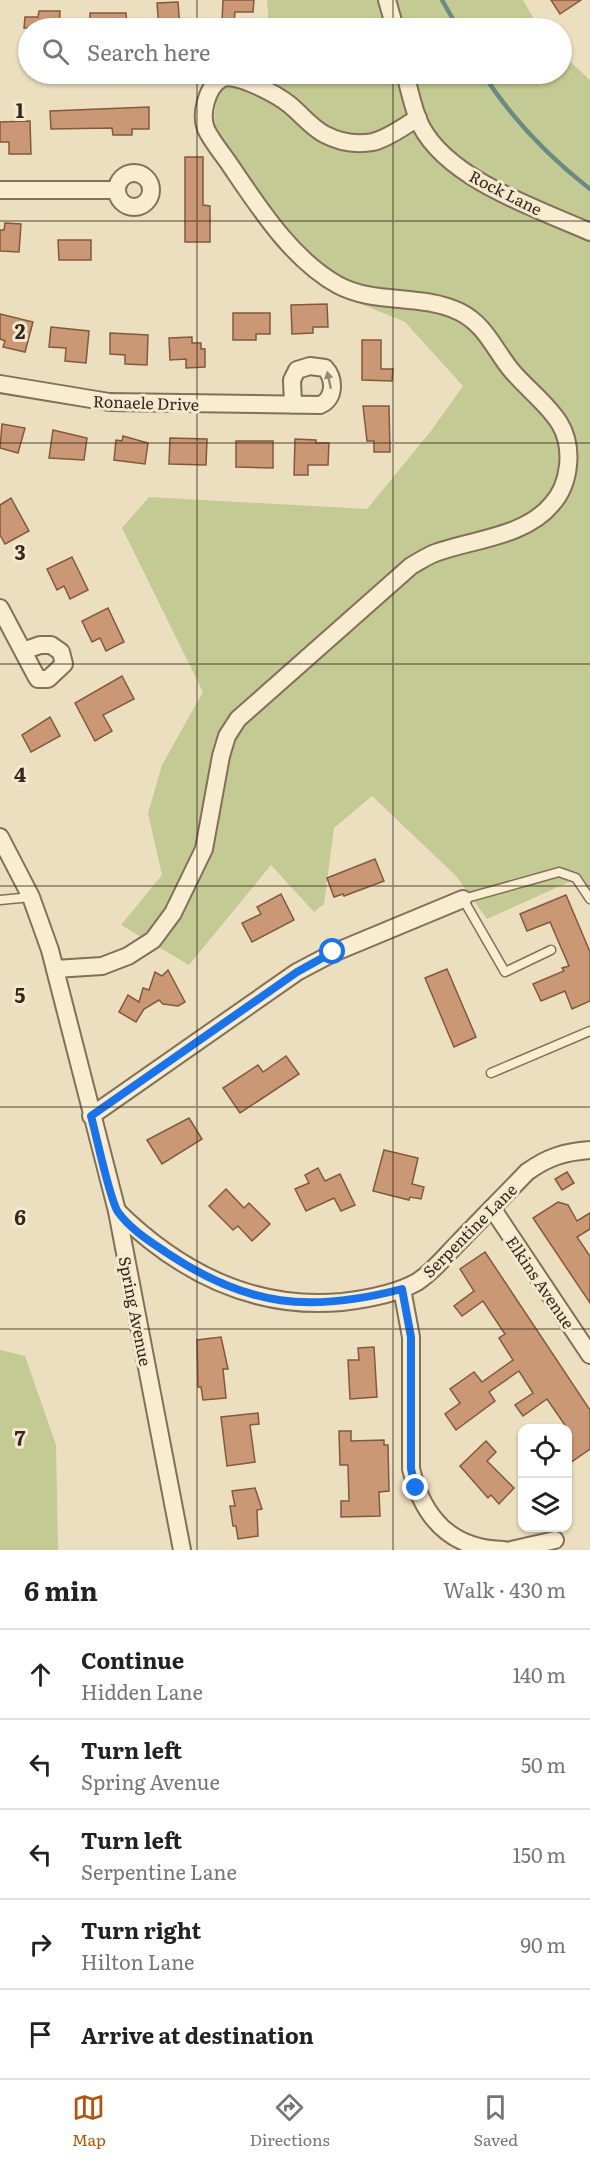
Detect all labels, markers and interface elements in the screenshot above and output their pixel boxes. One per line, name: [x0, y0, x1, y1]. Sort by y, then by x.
search box: [18, 18, 572, 84]
icon: search: [39, 35, 72, 68]
text: Search here: [87, 35, 210, 68]
text: 1: [16, 94, 24, 124]
street label: Rock Lane: [465, 163, 547, 221]
text: 2: [15, 315, 26, 345]
one-way arrow: [324, 370, 333, 389]
street label: Ronaele Drive: [92, 388, 200, 416]
text: 3: [14, 536, 26, 566]
text: 4: [14, 758, 26, 788]
route start: [319, 938, 345, 964]
text: 5: [15, 979, 26, 1009]
street label: Serpentine Lane: [416, 1177, 522, 1283]
text: 6: [14, 1201, 26, 1231]
street label: Elkins Avenue: [501, 1231, 581, 1333]
street label: Spring Avenue: [114, 1254, 158, 1368]
text: 7: [15, 1422, 26, 1452]
map controls: [518, 1424, 572, 1532]
button: locate: [518, 1424, 572, 1478]
route end: [402, 1474, 428, 1500]
button: layers: [518, 1478, 572, 1532]
text: 6 min: [24, 1570, 98, 1609]
text: Walk · 430 m: [443, 1574, 566, 1604]
text: Continue: [81, 1643, 184, 1676]
icon: ahead: [24, 1658, 57, 1691]
text: 140 m: [513, 1659, 566, 1689]
text: Hidden Lane: [81, 1676, 203, 1706]
text: Turn left: [81, 1733, 182, 1766]
icon: left: [24, 1748, 57, 1781]
text: 50 m: [521, 1749, 566, 1779]
text: Spring Avenue: [81, 1766, 220, 1796]
text: Turn left: [81, 1823, 182, 1856]
icon: left: [24, 1838, 57, 1871]
text: 150 m: [513, 1839, 566, 1869]
text: Serpentine Lane: [81, 1856, 237, 1886]
text: Turn right: [81, 1913, 201, 1946]
icon: right: [24, 1928, 57, 1961]
text: 90 m: [521, 1929, 566, 1959]
text: Hilton Lane: [81, 1946, 195, 1976]
icon: arrive: [24, 2018, 57, 2051]
text: Arrive at destination: [81, 2018, 314, 2051]
tab: Map: [72, 2091, 106, 2151]
tab: Directions: [250, 2091, 330, 2151]
tab: Saved: [474, 2091, 518, 2151]

